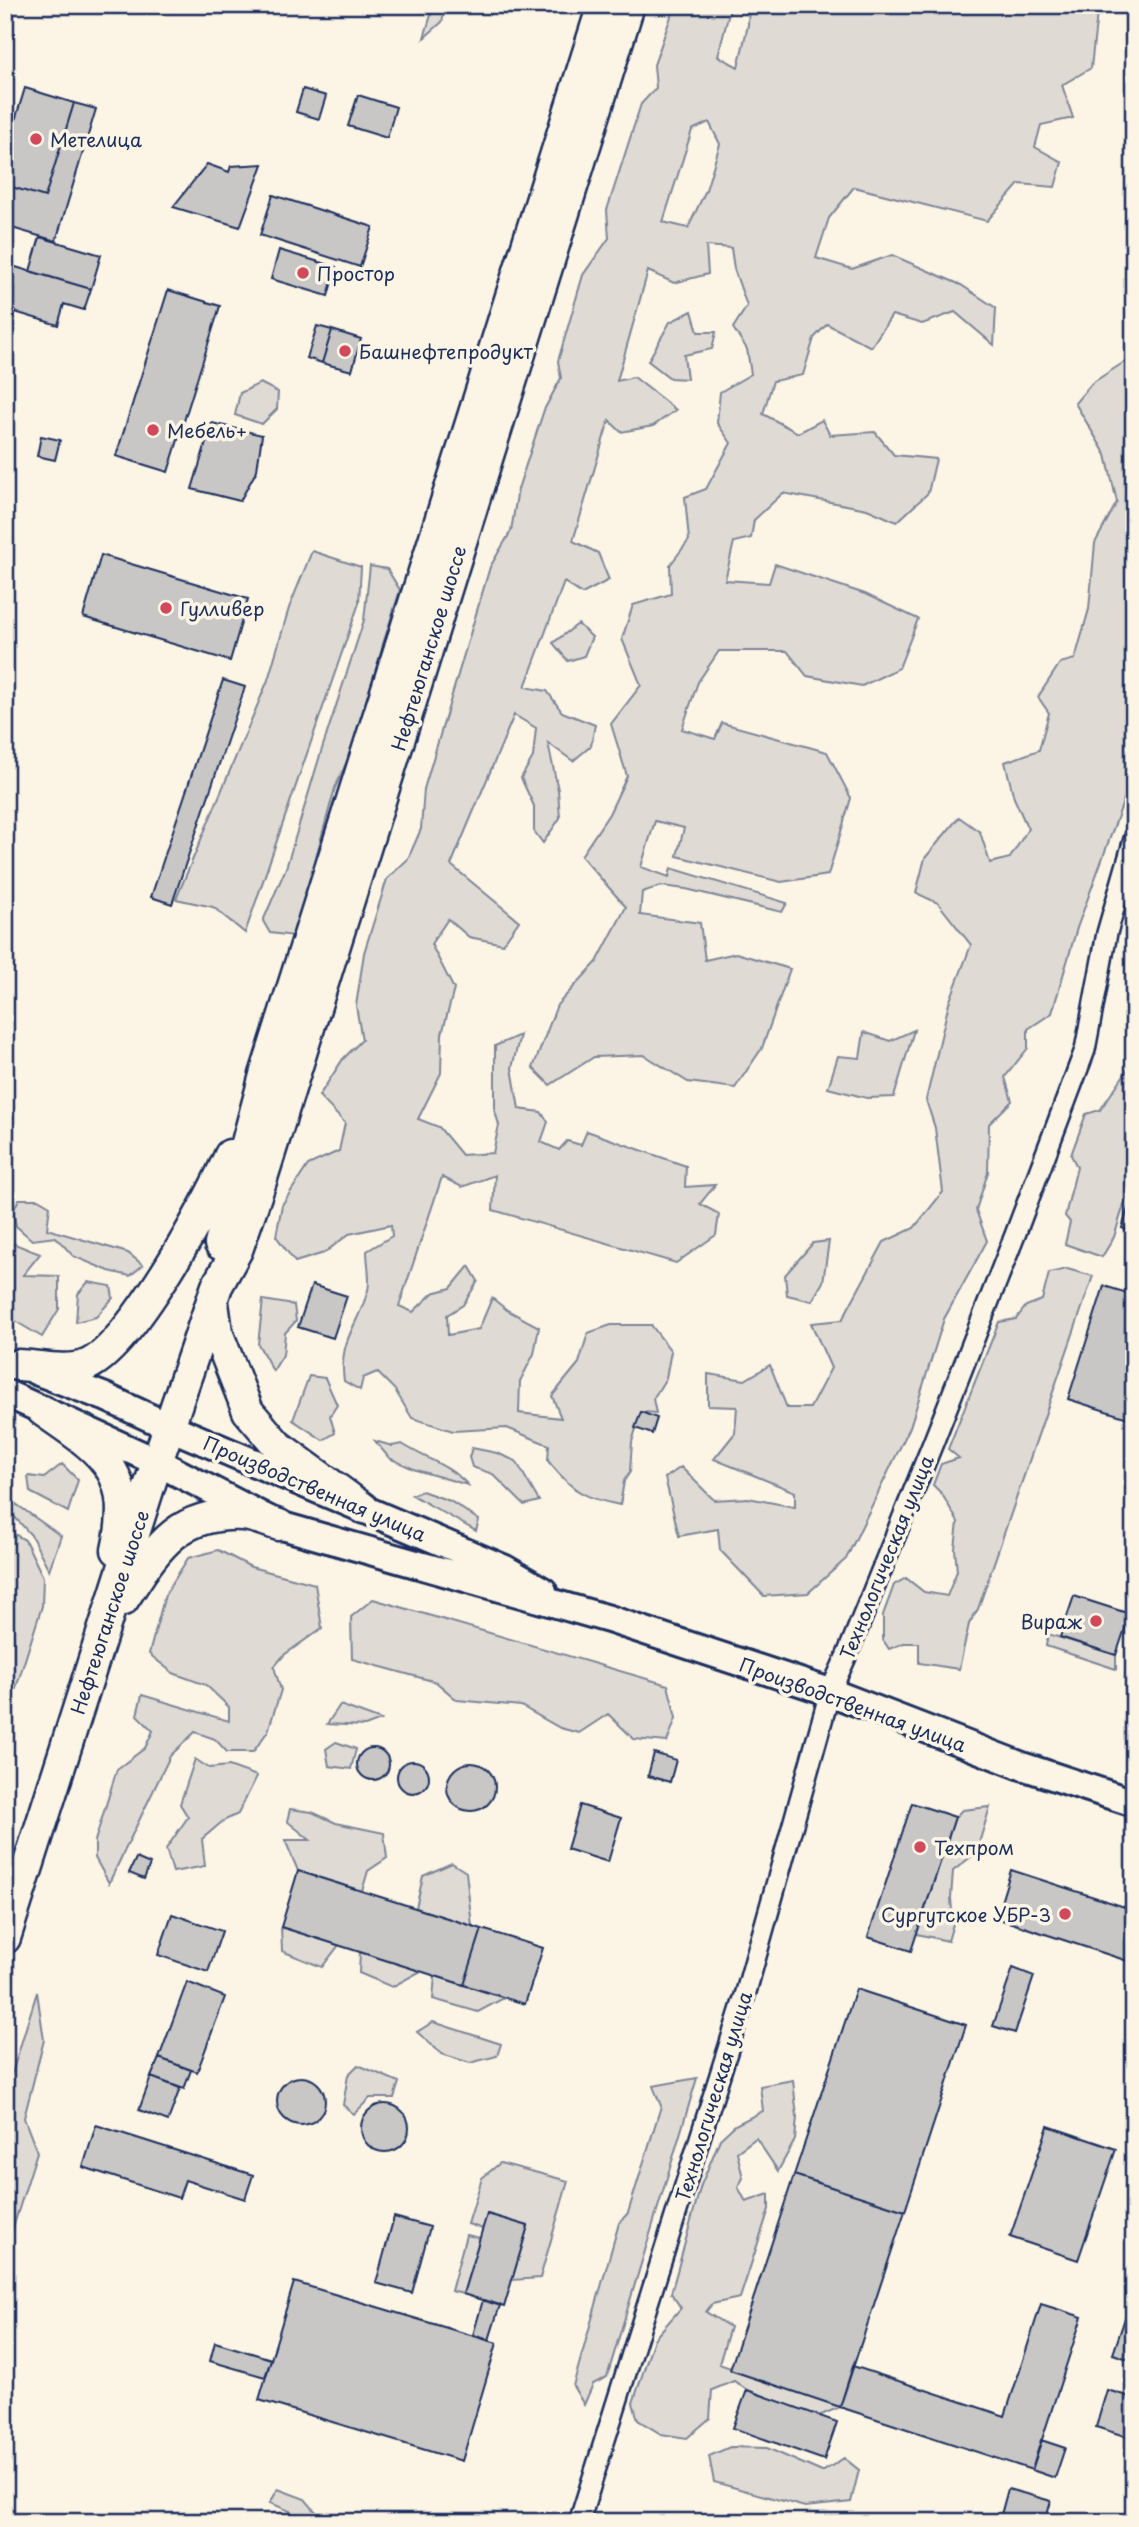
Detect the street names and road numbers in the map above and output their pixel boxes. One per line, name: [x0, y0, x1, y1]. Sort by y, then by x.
street label: Нефтеюганское шоссе: [383, 542, 473, 754]
street label: Производственная улица: [199, 1428, 431, 1548]
street label: Технологическая улица: [832, 1451, 940, 1663]
street label: Нефтеюганское шоссе: [63, 1506, 155, 1718]
street label: Производственная улица: [736, 1650, 970, 1758]
street label: Технологическая улица: [668, 1988, 758, 2204]

